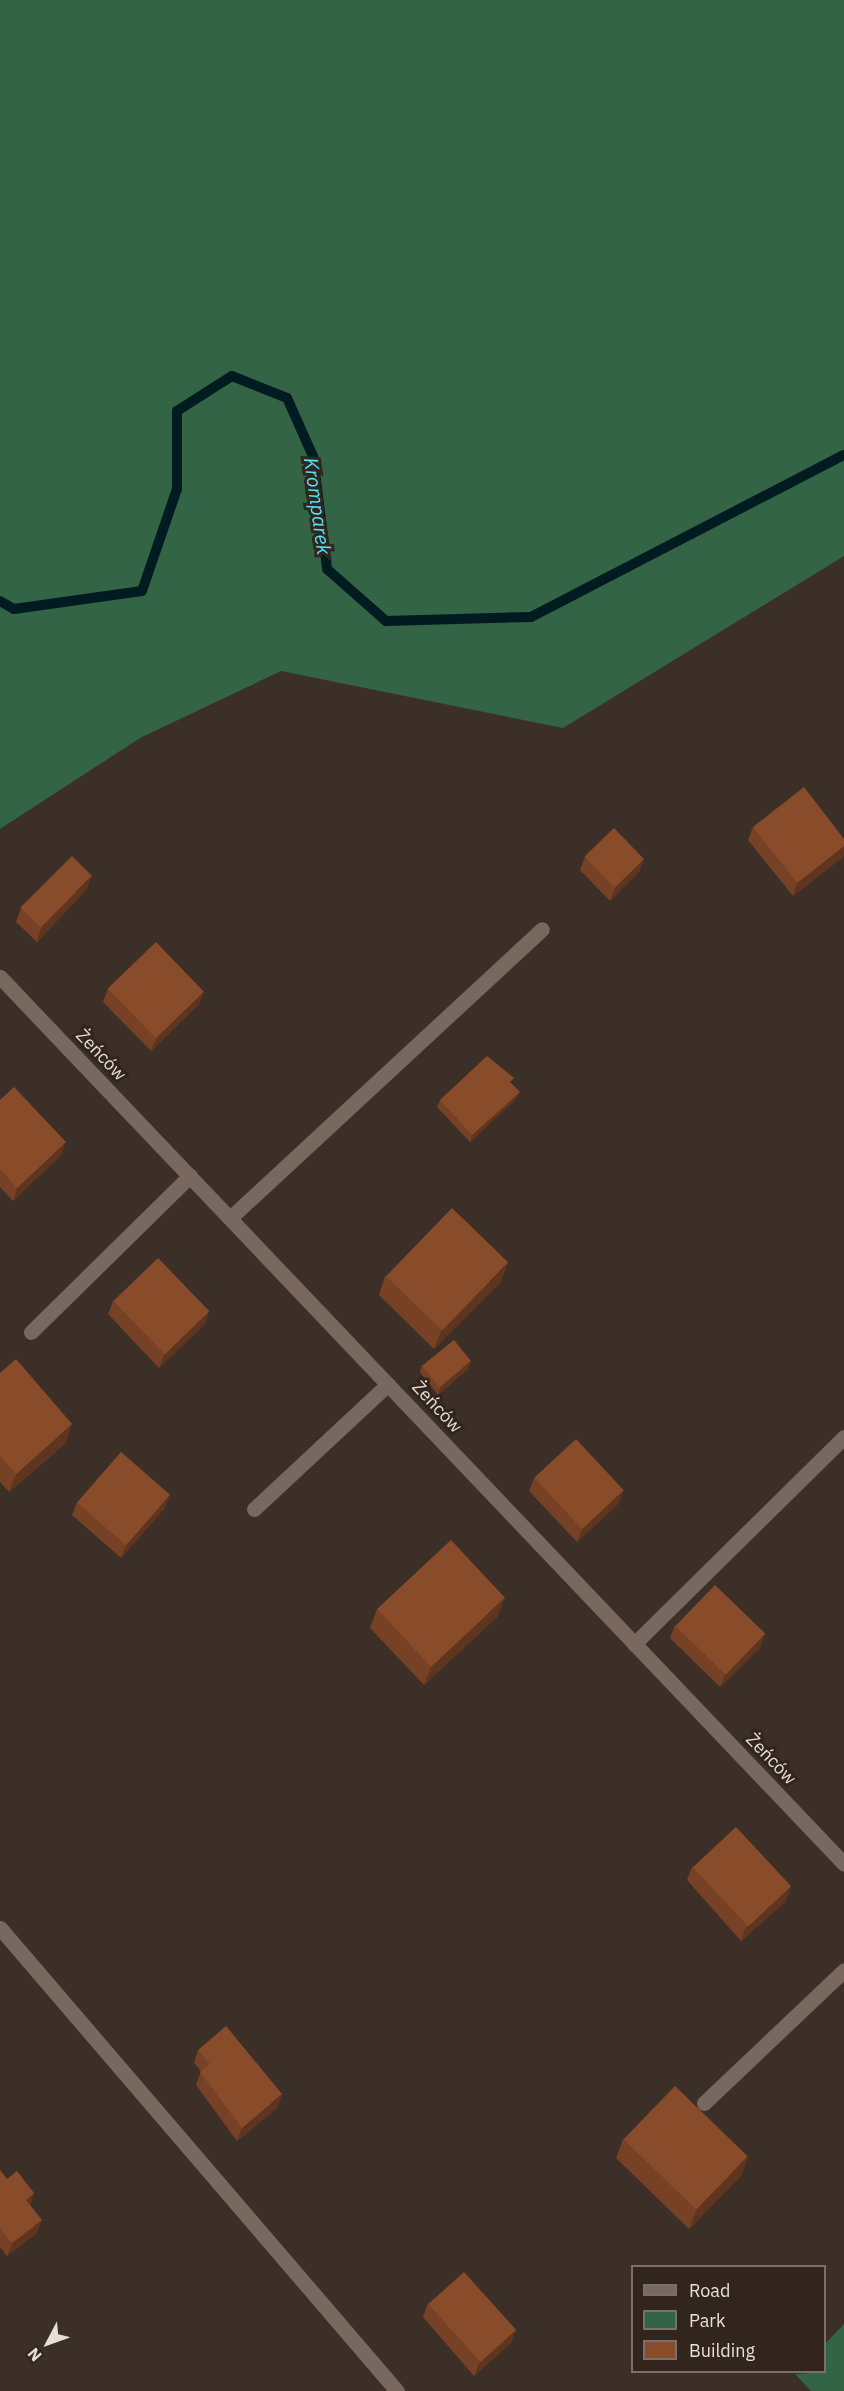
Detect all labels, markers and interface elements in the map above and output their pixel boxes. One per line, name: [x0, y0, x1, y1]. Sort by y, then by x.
water label: Kromparek: [299, 456, 337, 556]
street label: Żeńców: [71, 1025, 131, 1085]
street label: Żeńców: [408, 1377, 466, 1437]
street label: Żeńców: [741, 1729, 801, 1789]
legend: [631, 2265, 826, 2373]
text: Road: [689, 2279, 730, 2302]
text: Park: [689, 2309, 725, 2332]
north arrow: [18, 2313, 78, 2373]
text: Building: [689, 2339, 755, 2362]
text: N: [23, 2344, 46, 2366]

